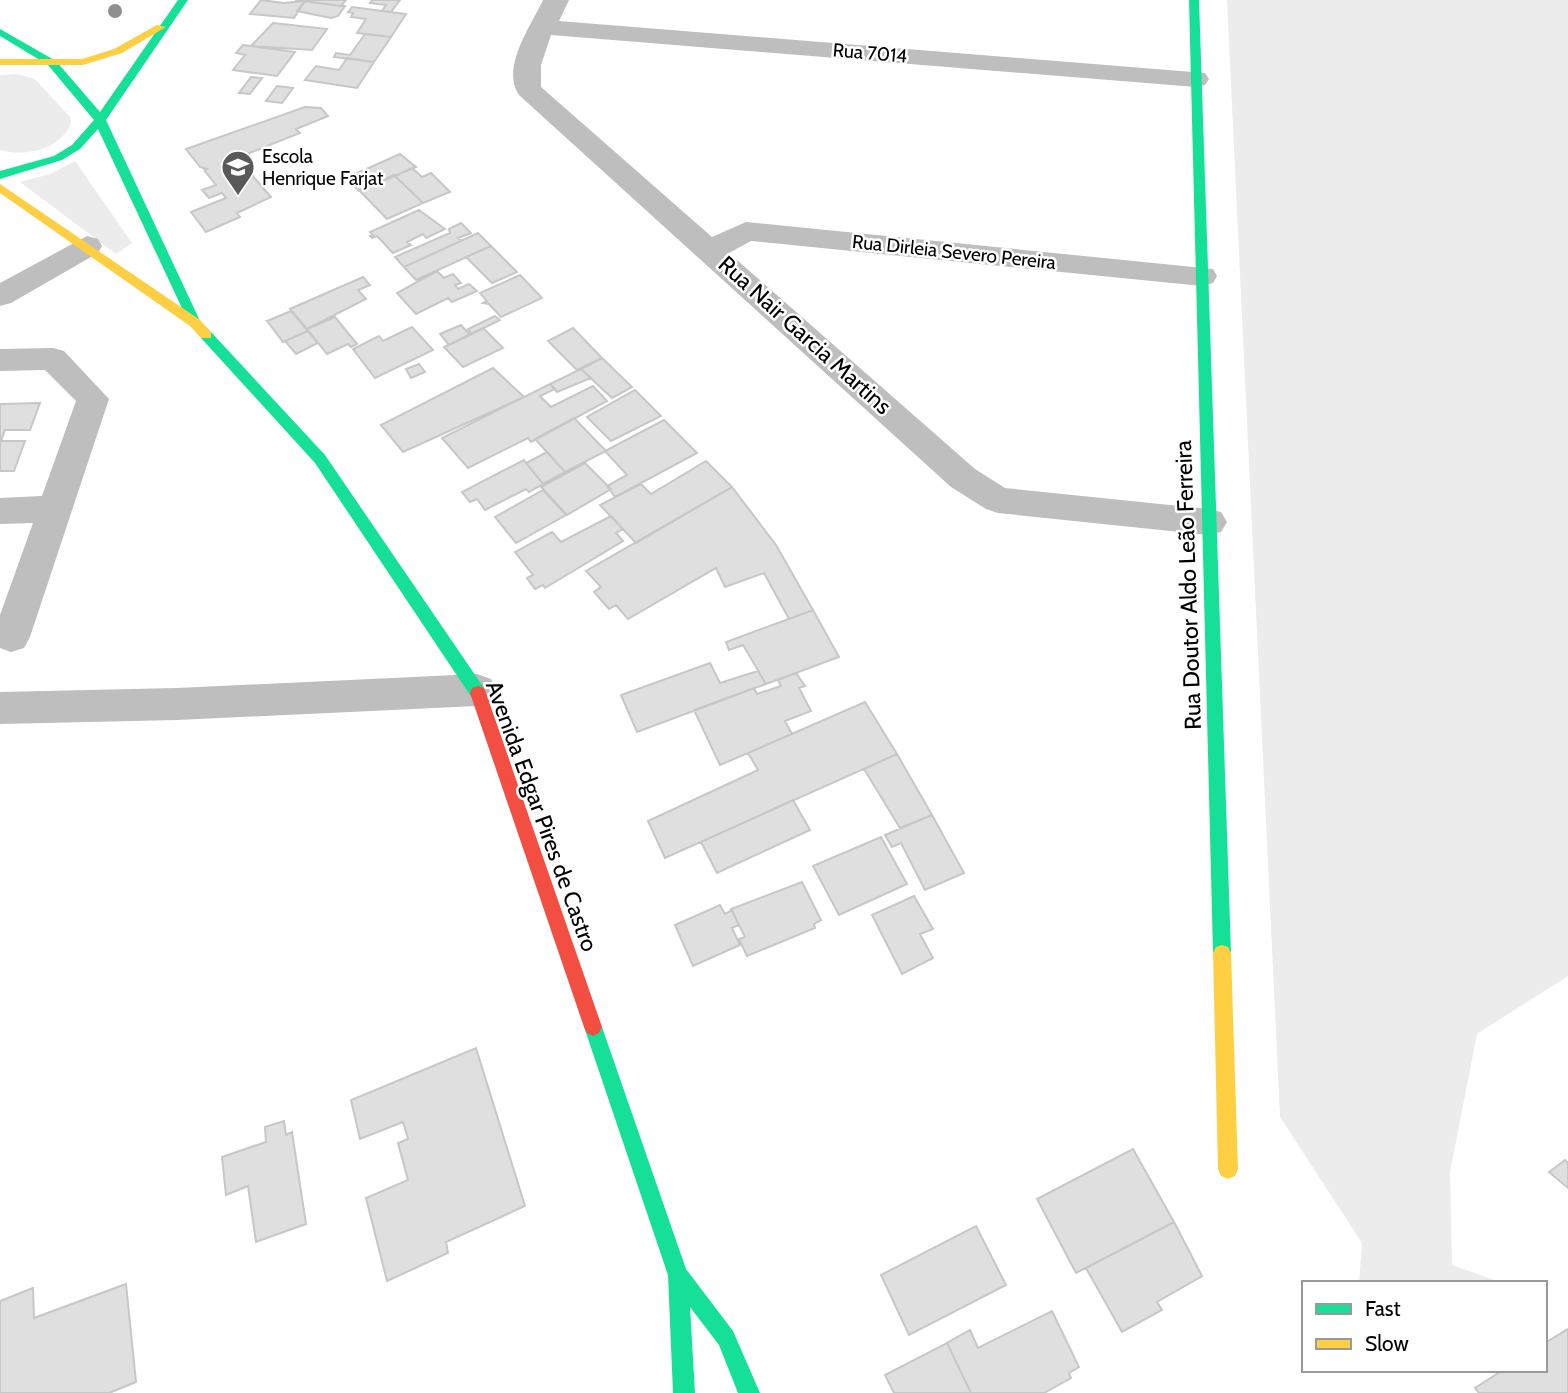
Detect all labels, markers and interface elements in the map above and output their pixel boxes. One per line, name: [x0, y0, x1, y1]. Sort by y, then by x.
street label: Rua 7014: [832, 38, 908, 68]
place label: Escola Henrique Farjat: [262, 145, 384, 190]
school or university icon: Escola Henrique Farjat: [219, 148, 257, 197]
street label: Rua Dirleia Severo Pereira: [851, 230, 1057, 274]
street label: Rua Nair Garcia Martins: [713, 250, 897, 420]
street label: Rua Doutor Aldo Leão Ferreira: [1169, 440, 1207, 730]
street label: Avenida Edgar Pires de Castro: [480, 677, 604, 955]
legend: [1302, 1281, 1547, 1372]
text: Fast: [1365, 1296, 1401, 1321]
text: Slow: [1365, 1331, 1409, 1356]

